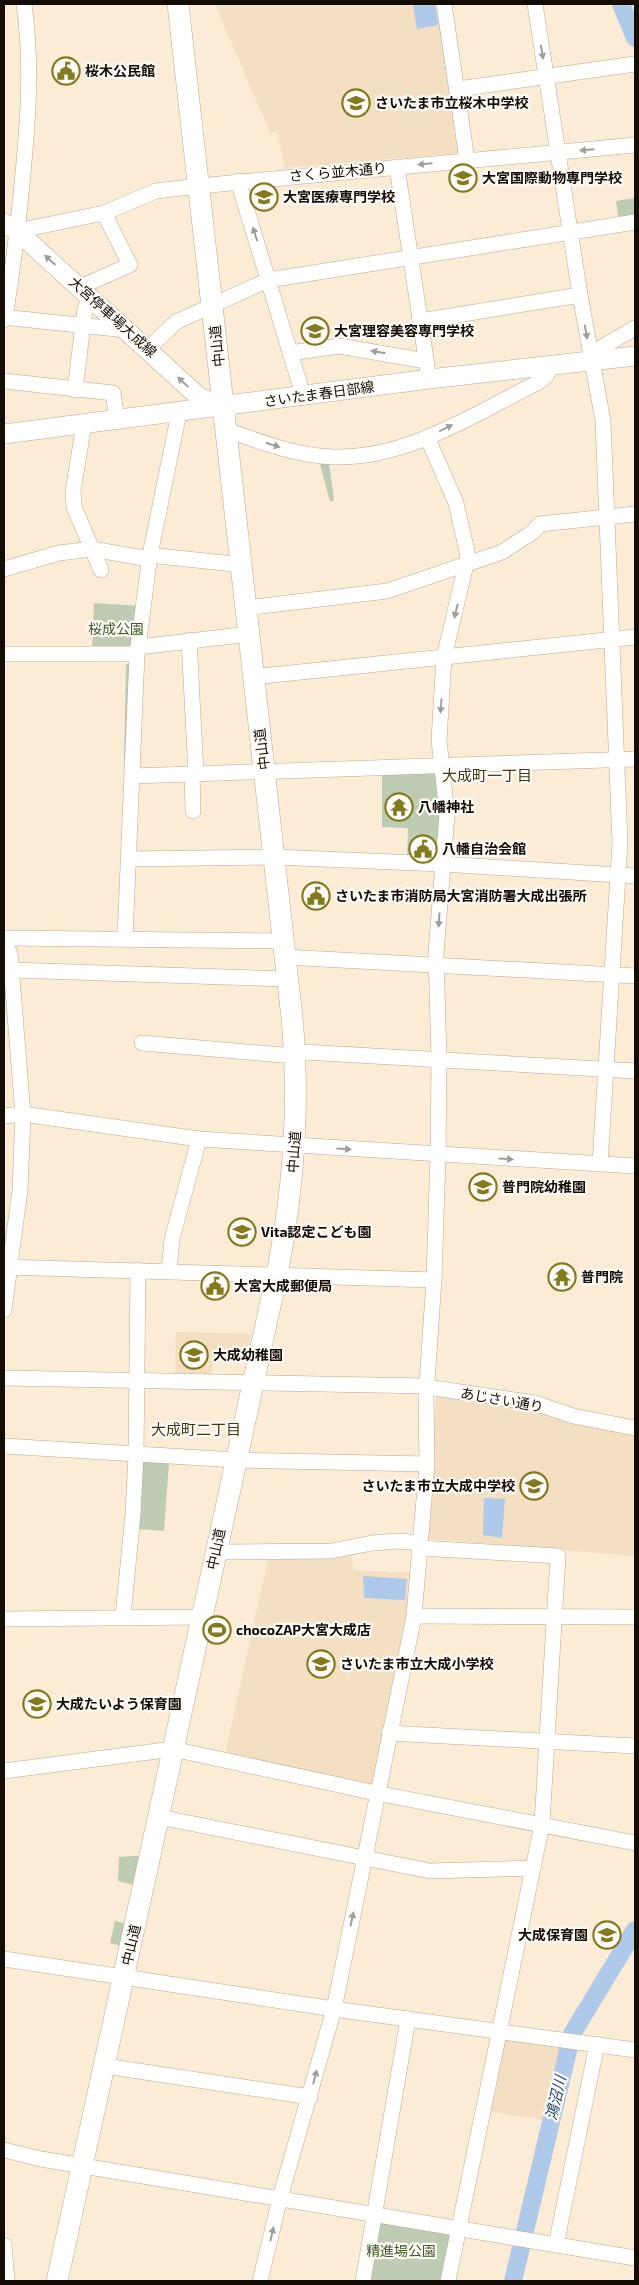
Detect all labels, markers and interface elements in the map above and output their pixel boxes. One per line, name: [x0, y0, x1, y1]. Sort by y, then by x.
one-way arrow: [539, 44, 547, 60]
public building icon: 桜木公民館: [51, 56, 81, 86]
place label: 桜木公民館: [85, 62, 155, 79]
school or university icon: さいたま市立桜木中学校: [341, 88, 371, 118]
place label: さいたま市立桜木中学校: [375, 94, 529, 111]
one-way arrow: [578, 146, 594, 154]
street label: さくら並木通り: [288, 159, 388, 184]
one-way arrow: [417, 160, 433, 168]
school or university icon: 大宮国際動物専門学校: [448, 163, 478, 193]
place label: 大宮国際動物専門学校: [482, 169, 622, 186]
school or university icon: 大宮医療専門学校: [249, 182, 279, 212]
place label: 大宮医療専門学校: [283, 188, 395, 205]
one-way arrow: [251, 226, 258, 241]
one-way arrow: [44, 255, 57, 266]
street label: 大宮停車場大成線: [66, 273, 161, 360]
school or university icon: 大宮理容美容専門学校: [300, 316, 330, 346]
place label: 大宮理容美容専門学校: [334, 322, 474, 339]
street label: 中山道: [206, 324, 227, 368]
one-way arrow: [583, 324, 591, 340]
one-way arrow: [370, 348, 386, 356]
one-way arrow: [178, 376, 190, 388]
street label: さいたま春日部線: [262, 377, 375, 410]
one-way arrow: [439, 423, 454, 432]
one-way arrow: [266, 441, 281, 449]
one-way arrow: [451, 603, 459, 618]
park label: 桜成公園: [88, 620, 144, 637]
one-way arrow: [437, 698, 445, 714]
street label: 中山道: [251, 727, 272, 771]
district label: 大成町一丁目: [442, 766, 532, 784]
temple icon: 八幡神社: [384, 792, 414, 822]
place label: 八幡神社: [418, 798, 474, 815]
public building icon: 八幡自治会館: [408, 834, 438, 864]
place label: 八幡自治会館: [442, 840, 526, 857]
public building icon: さいたま市消防局大宮消防署大成出張所: [301, 881, 331, 911]
place label: さいたま市消防局大宮消防署大成出張所: [335, 887, 587, 904]
one-way arrow: [434, 912, 442, 928]
street label: 中山道: [284, 1130, 303, 1174]
one-way arrow: [336, 1145, 352, 1153]
one-way arrow: [499, 1155, 515, 1163]
school or university icon: 普門院幼稚園: [468, 1172, 498, 1202]
place label: 普門院幼稚園: [502, 1178, 586, 1195]
school or university icon: Vita認定こども園: [227, 1217, 257, 1247]
place label: Vita認定こども園: [261, 1223, 372, 1240]
temple icon: 普門院: [547, 1262, 577, 1292]
place label: 普門院: [581, 1268, 623, 1285]
public building icon: 大宮大成郵便局: [200, 1271, 230, 1301]
place label: 大宮大成郵便局: [234, 1277, 332, 1294]
school or university icon: 大成幼稚園: [179, 1340, 209, 1370]
place label: 大成幼稚園: [213, 1346, 283, 1363]
street label: あじさい通り: [459, 1384, 545, 1415]
district label: 大成町二丁目: [151, 1420, 241, 1438]
school or university icon: さいたま市立大成中学校: [519, 1471, 549, 1501]
place label: さいたま市立大成中学校: [361, 1477, 515, 1494]
street label: 中山道: [203, 1527, 228, 1571]
sports icon: chocoZAP大宮大成店: [202, 1615, 232, 1645]
place label: chocoZAP大宮大成店: [236, 1621, 371, 1638]
school or university icon: さいたま市立大成小学校: [306, 1649, 336, 1679]
place label: さいたま市立大成小学校: [340, 1655, 494, 1672]
school or university icon: 大成たいよう保育園: [22, 1689, 52, 1719]
place label: 大成たいよう保育園: [56, 1695, 182, 1712]
one-way arrow: [348, 1912, 356, 1927]
school or university icon: 大成保育園: [592, 1920, 622, 1950]
street label: 中山道: [118, 1923, 144, 1967]
place label: 大成保育園: [518, 1926, 588, 1943]
one-way arrow: [311, 2070, 319, 2085]
water label: 鴻沼川: [541, 2072, 569, 2122]
one-way arrow: [268, 2226, 276, 2241]
park label: 精進場公園: [366, 2242, 436, 2259]

